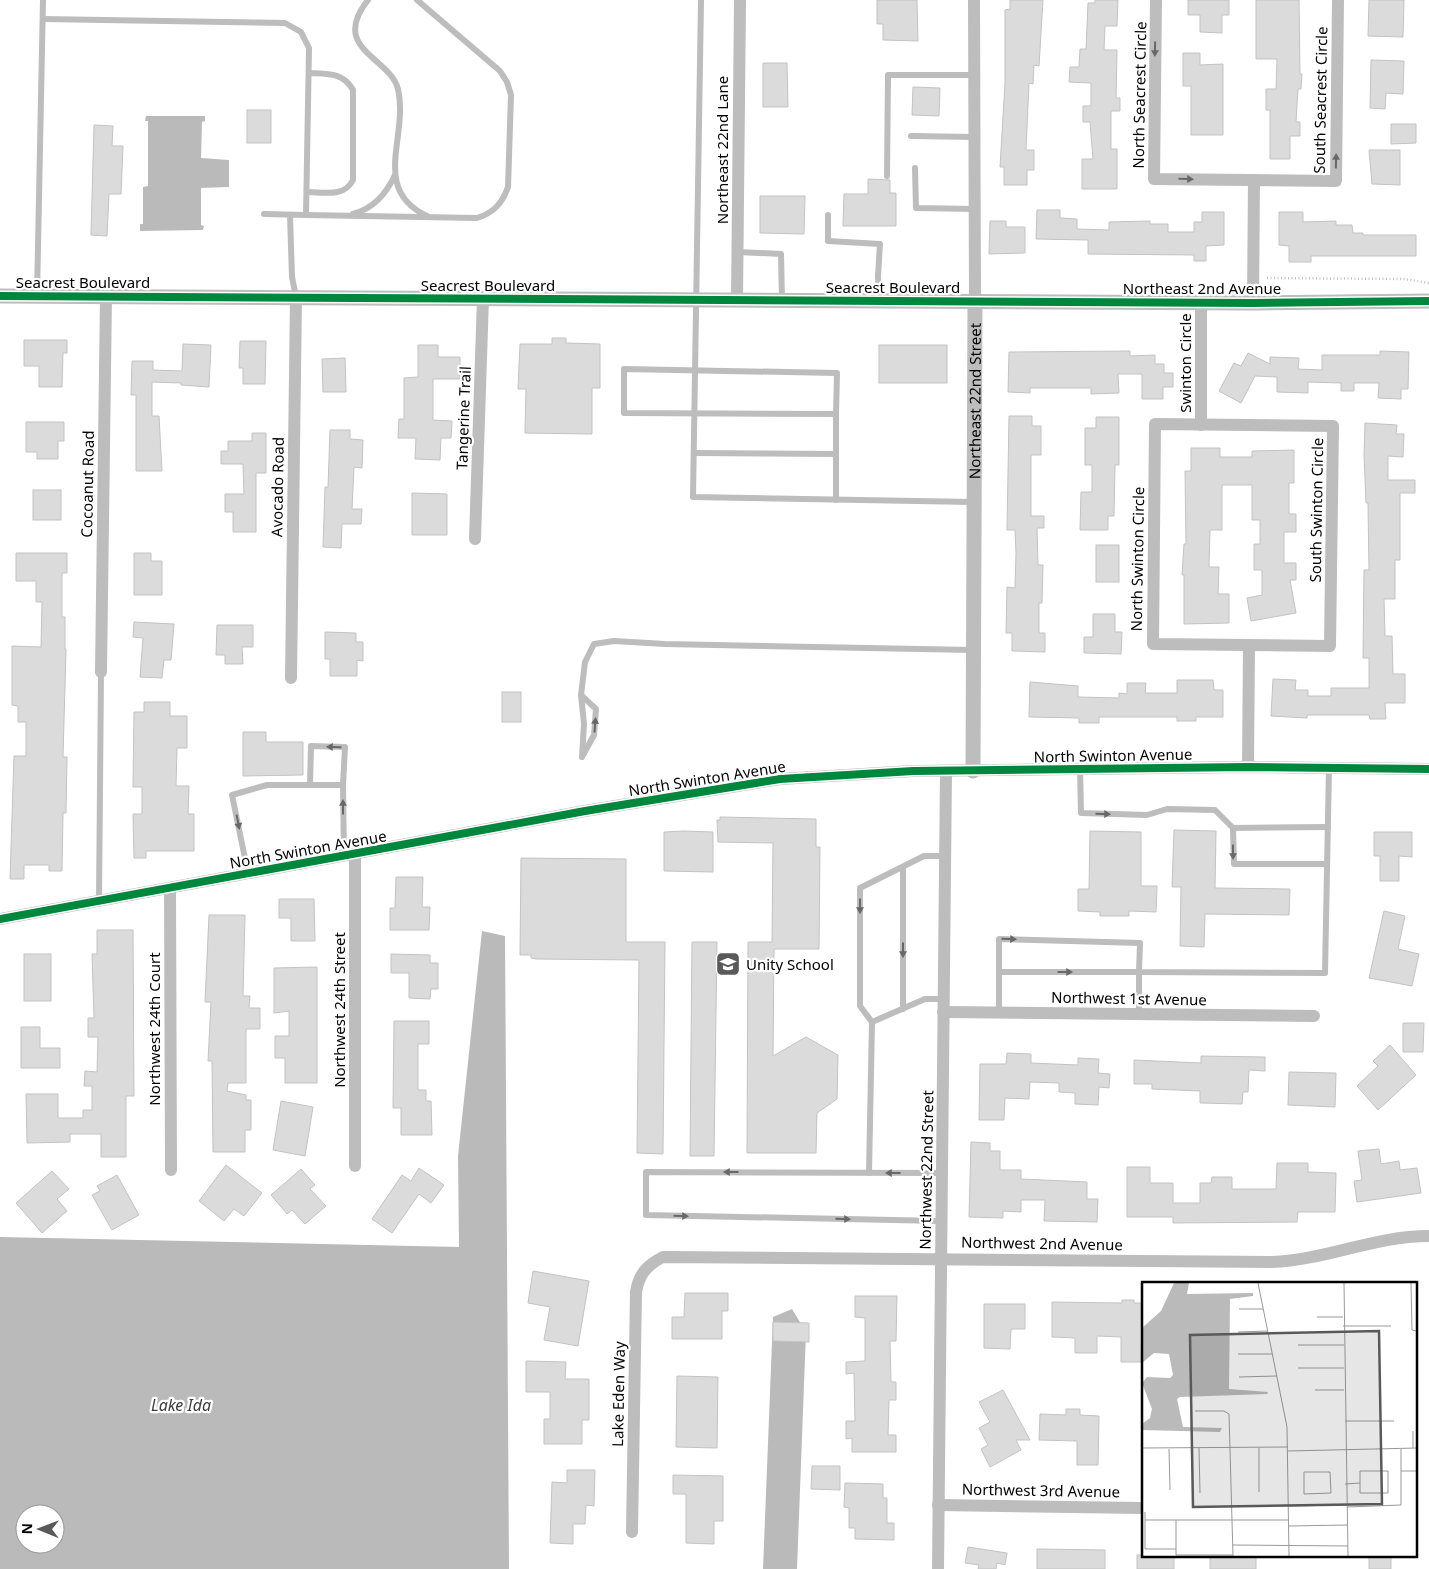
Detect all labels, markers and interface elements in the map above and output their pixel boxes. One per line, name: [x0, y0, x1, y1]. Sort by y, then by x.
street label: North Seacrest Circle: [1128, 21, 1150, 169]
street label: South Seacrest Circle: [1309, 26, 1331, 174]
one-way arrow: [1151, 41, 1159, 57]
street label: Northeast 22nd Lane: [712, 76, 732, 224]
one-way arrow: [1332, 153, 1340, 169]
one-way arrow: [1178, 176, 1194, 184]
street label: Seacrest Boulevard: [16, 272, 150, 292]
street label: Seacrest Boulevard: [421, 275, 555, 295]
street label: Seacrest Boulevard: [826, 277, 960, 297]
street label: Northeast 2nd Avenue: [1123, 278, 1281, 298]
street label: Swinton Circle: [1175, 313, 1195, 413]
street label: Northeast 22nd Street: [964, 322, 985, 479]
street label: Tangerine Trail: [451, 366, 475, 470]
street label: Cocoanut Road: [76, 430, 98, 538]
street label: Avocado Road: [266, 437, 288, 537]
street label: South Swinton Circle: [1305, 437, 1327, 583]
street label: North Swinton Circle: [1126, 486, 1148, 632]
one-way arrow: [591, 716, 599, 732]
one-way arrow: [326, 743, 342, 751]
street label: North Swinton Avenue: [1033, 744, 1193, 766]
street label: North Swinton Avenue: [627, 756, 787, 800]
one-way arrow: [339, 799, 347, 815]
one-way arrow: [1096, 810, 1112, 818]
one-way arrow: [234, 815, 242, 830]
street label: North Swinton Avenue: [228, 825, 388, 873]
one-way arrow: [1230, 845, 1238, 861]
one-way arrow: [856, 899, 864, 915]
street label: Northwest 24th Street: [329, 932, 349, 1088]
one-way arrow: [1001, 935, 1017, 943]
one-way arrow: [899, 943, 907, 959]
school or university icon: Unity School: [715, 951, 741, 977]
street label: Northwest 24th Court: [144, 952, 164, 1106]
place label: Unity School: [746, 954, 834, 974]
one-way arrow: [1057, 968, 1073, 976]
street label: Northwest 1st Avenue: [1051, 987, 1207, 1009]
street label: Northwest 22nd Street: [915, 1089, 937, 1250]
one-way arrow: [722, 1168, 738, 1176]
one-way arrow: [885, 1169, 901, 1177]
one-way arrow: [673, 1212, 689, 1220]
one-way arrow: [836, 1215, 852, 1223]
street label: Northwest 2nd Avenue: [961, 1232, 1123, 1254]
inset map: [1142, 1282, 1416, 1556]
street label: Lake Eden Way: [607, 1341, 629, 1447]
water label: Lake Ida: [151, 1394, 211, 1416]
street label: Northwest 3rd Avenue: [962, 1479, 1120, 1501]
north arrow: [15, 1504, 65, 1554]
text: N: [17, 1523, 36, 1535]

